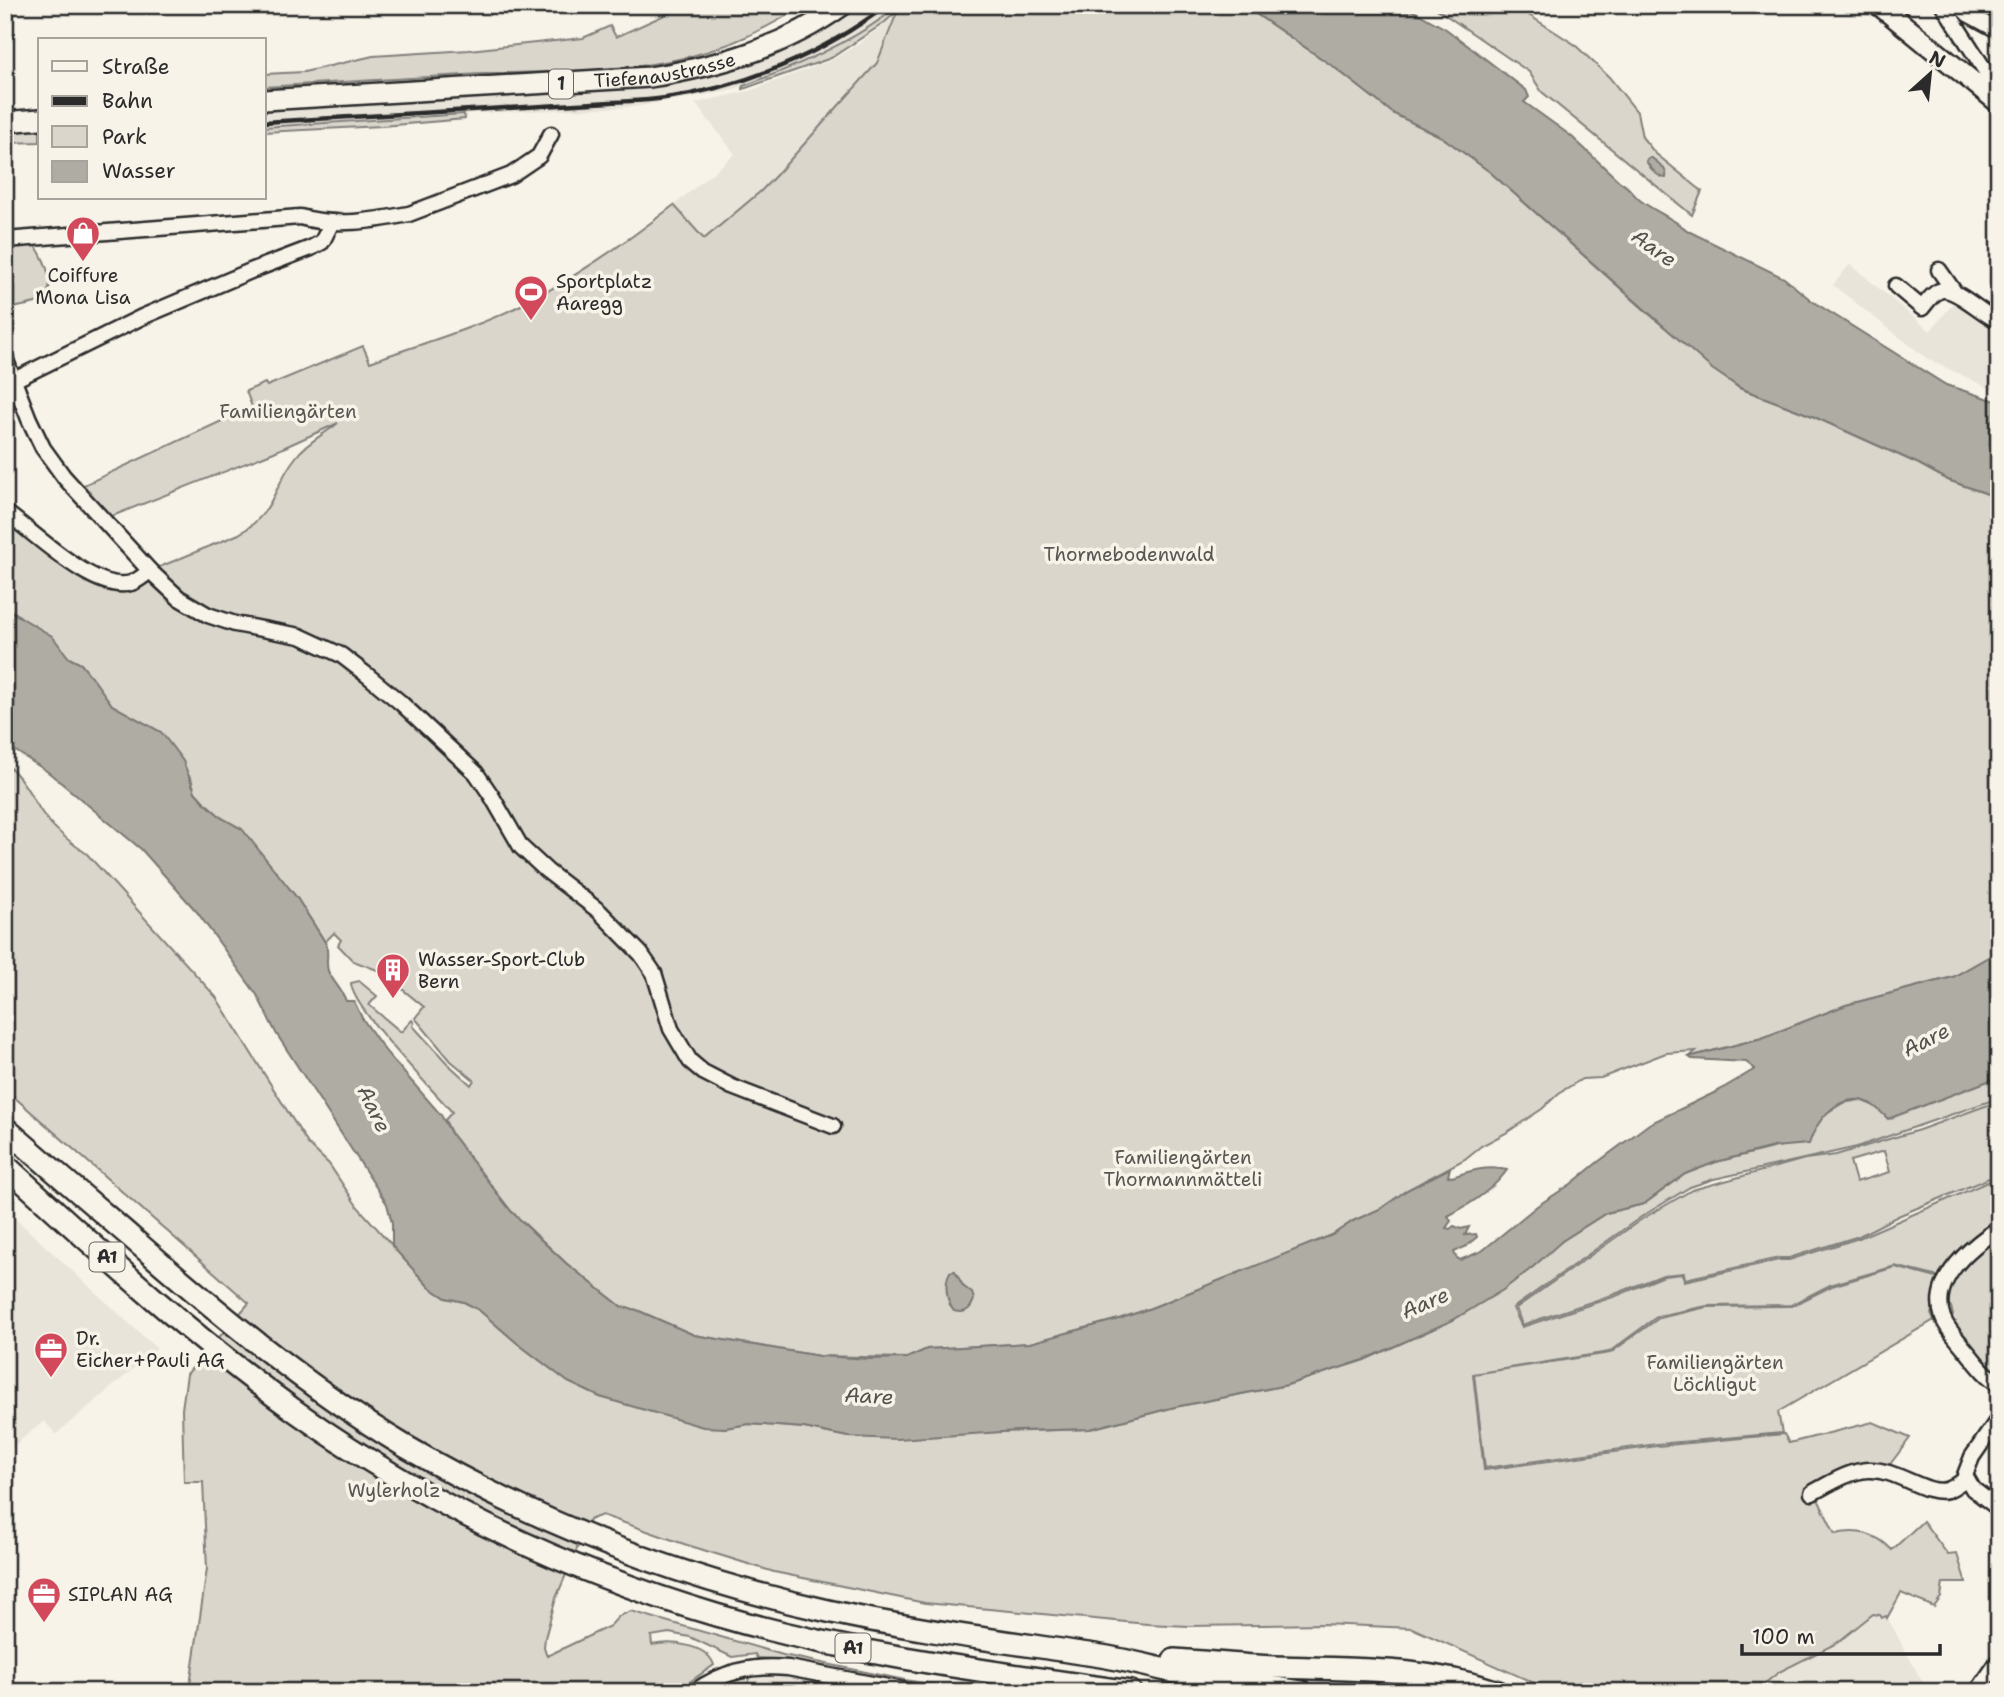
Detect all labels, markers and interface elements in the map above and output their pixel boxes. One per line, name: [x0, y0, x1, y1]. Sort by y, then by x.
legend: [38, 38, 266, 200]
north arrow: [1896, 38, 1966, 108]
text: N: [1925, 45, 1950, 74]
street label: Tiefenaustrasse: [593, 46, 738, 93]
text: Straße: [102, 53, 170, 81]
road number: 1: [549, 70, 573, 98]
text: Bahn: [102, 87, 153, 115]
text: Park: [102, 123, 147, 151]
text: Wasser: [102, 157, 176, 185]
shop icon: Coiffure Mona Lisa: [64, 214, 102, 263]
water label: Aare: [1626, 222, 1682, 274]
place label: Coiffure Mona Lisa: [35, 263, 131, 310]
place label: Sportplatz Aaregg: [556, 269, 652, 316]
sports icon: Sportplatz Aaregg: [512, 273, 550, 322]
park label: Familiengärten: [219, 399, 357, 424]
park label: Thormebodenwald: [1043, 542, 1215, 567]
place label: Wasser-Sport-Club Bern: [418, 947, 585, 994]
building icon: Wasser-Sport-Club Bern: [374, 951, 412, 1000]
water label: Aare: [1898, 1016, 1954, 1064]
water label: Aare: [351, 1081, 397, 1137]
park label: Familiengärten Thormannmätteli: [1104, 1145, 1262, 1192]
road number: A1: [90, 1242, 124, 1272]
water label: Aare: [1397, 1281, 1453, 1325]
place label: Dr. Eicher+Pauli AG: [76, 1326, 225, 1373]
office icon: Dr. Eicher+Pauli AG: [32, 1330, 70, 1379]
park label: Familiengärten Löchligut: [1646, 1350, 1784, 1397]
water label: Aare: [844, 1381, 894, 1411]
park label: Wylerholz: [348, 1478, 440, 1503]
office icon: SIPLAN AG: [25, 1575, 63, 1624]
place label: SIPLAN AG: [68, 1582, 173, 1607]
scale bar: [1742, 1613, 1939, 1657]
text: 100 m: [1752, 1623, 1815, 1651]
road number: A1: [836, 1633, 870, 1662]

